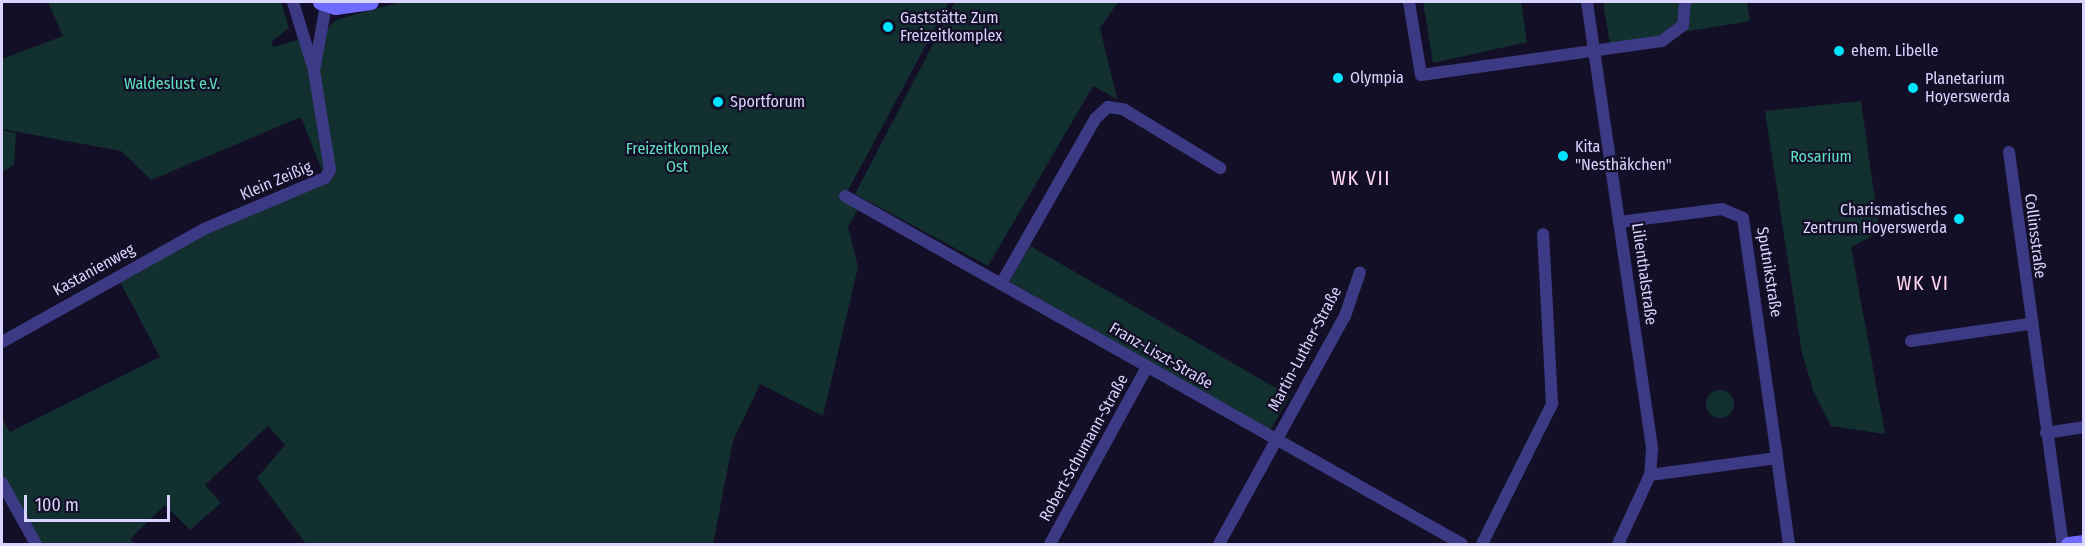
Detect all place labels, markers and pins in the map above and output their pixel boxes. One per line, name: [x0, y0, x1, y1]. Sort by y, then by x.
place label: Gaststätte Zum Freizeitkomplex: [900, 8, 1002, 46]
marker: Gaststätte Zum Freizeitkomplex: [881, 20, 895, 34]
place label: ehem. Libelle: [1851, 41, 1939, 61]
marker: ehem. Libelle: [1832, 44, 1846, 58]
place label: Olympia: [1350, 68, 1404, 88]
place label: Planetarium Hoyerswerda: [1925, 69, 2010, 107]
marker: Olympia: [1331, 71, 1345, 85]
marker: Planetarium Hoyerswerda: [1906, 81, 1920, 95]
place label: Sportforum: [730, 92, 805, 112]
marker: Sportforum: [711, 95, 725, 109]
place label: Kita "Nesthäkchen": [1575, 137, 1672, 175]
marker: Kita "Nesthäkchen": [1556, 149, 1570, 163]
place label: Charismatisches Zentrum Hoyerswerda: [1803, 200, 1947, 238]
marker: Charismatisches Zentrum Hoyerswerda: [1952, 212, 1966, 226]

